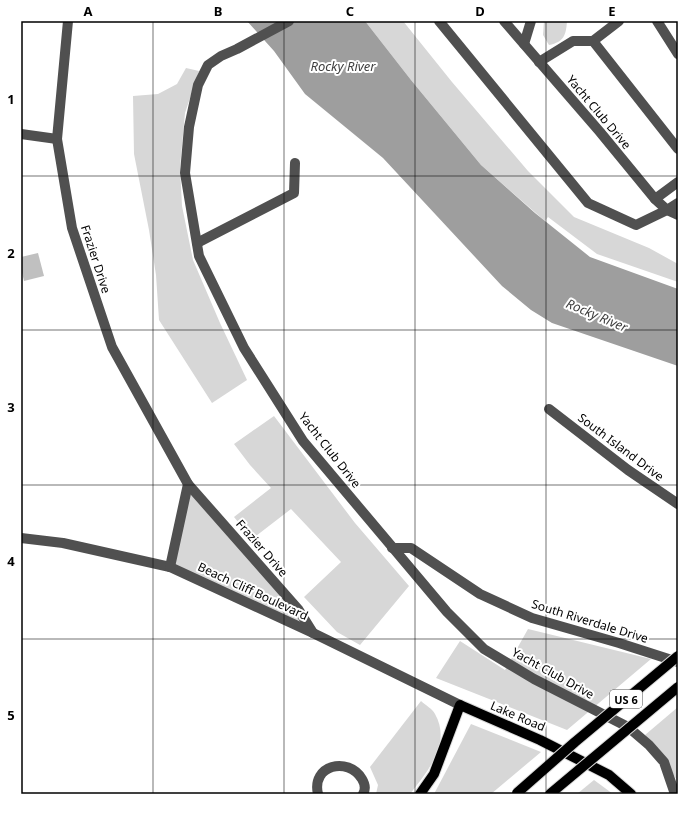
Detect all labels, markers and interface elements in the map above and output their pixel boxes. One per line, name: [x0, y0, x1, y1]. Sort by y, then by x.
text: A: [84, 2, 93, 20]
text: B: [214, 2, 222, 20]
text: C: [346, 2, 354, 20]
text: D: [475, 2, 485, 20]
text: E: [608, 2, 616, 20]
water label: Rocky River: [310, 57, 376, 75]
street label: Yacht Club Drive: [563, 71, 635, 153]
text: 1: [7, 90, 15, 108]
street label: Frazier Drive: [77, 223, 115, 296]
text: 2: [7, 244, 15, 262]
water label: Rocky River: [564, 294, 631, 336]
text: 3: [7, 398, 15, 416]
street label: Yacht Club Drive: [295, 409, 365, 492]
street label: South Island Drive: [575, 409, 668, 485]
street label: Frazier Drive: [232, 516, 292, 581]
text: 4: [7, 552, 15, 570]
street label: Beach Cliff Boulevard: [195, 558, 311, 624]
street label: South Riverdale Drive: [530, 595, 651, 647]
street label: Yacht Club Drive: [509, 643, 597, 703]
road number: US 6: [610, 690, 642, 708]
street label: Lake Road: [488, 697, 548, 735]
text: 5: [7, 706, 15, 724]

